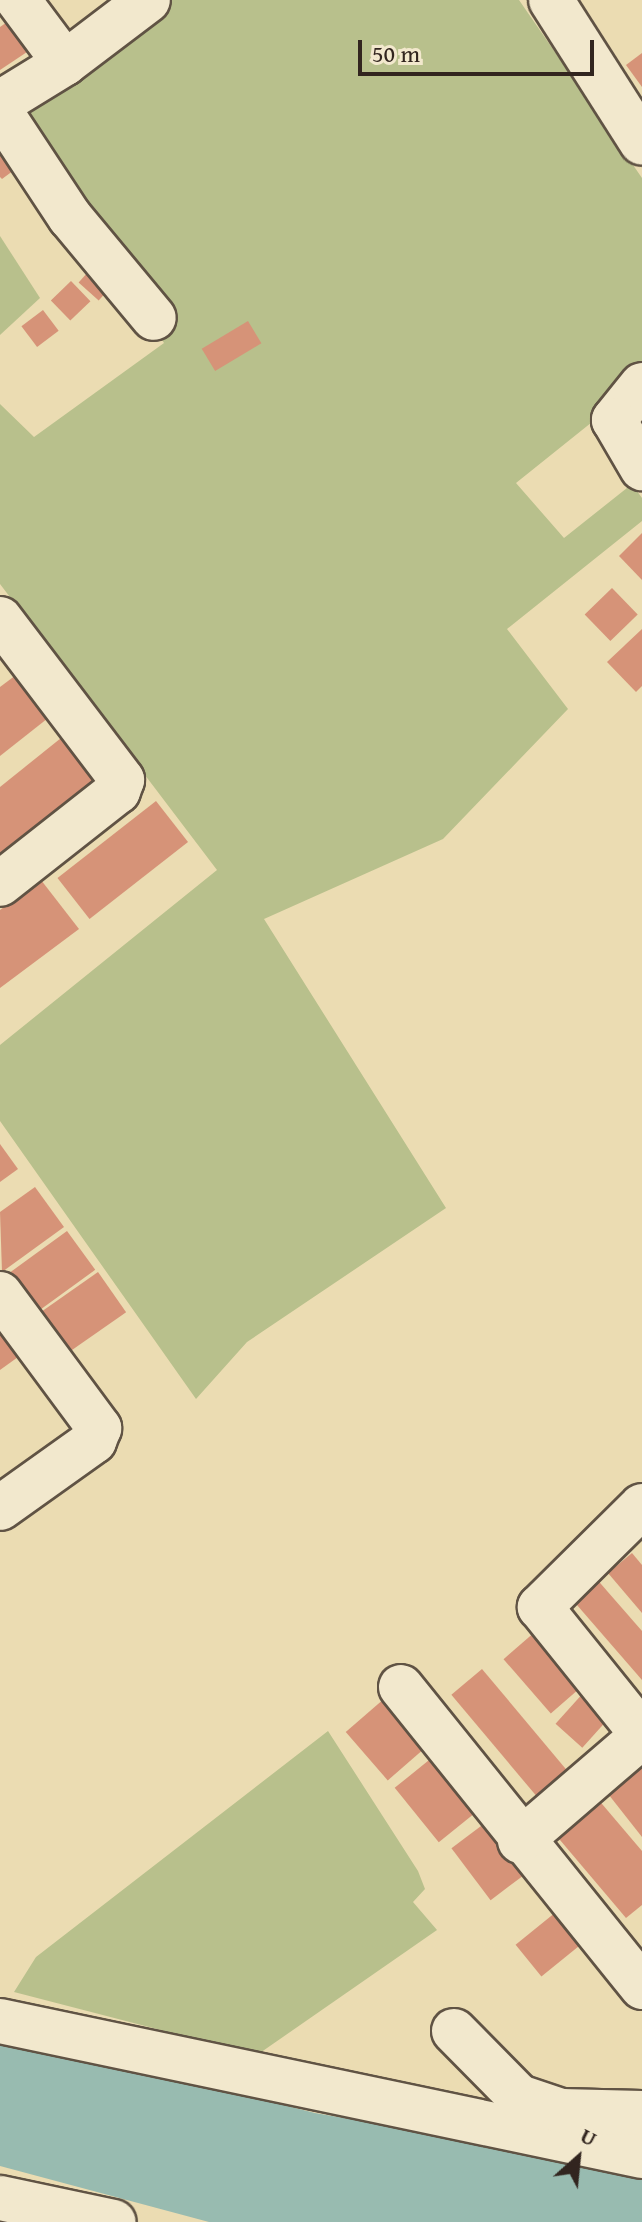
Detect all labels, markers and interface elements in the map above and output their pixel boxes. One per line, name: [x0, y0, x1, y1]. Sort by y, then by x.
scale bar: [362, 24, 598, 74]
text: 50 m: [372, 36, 420, 71]
north arrow: [538, 2118, 618, 2198]
text: U: [575, 2119, 603, 2154]

